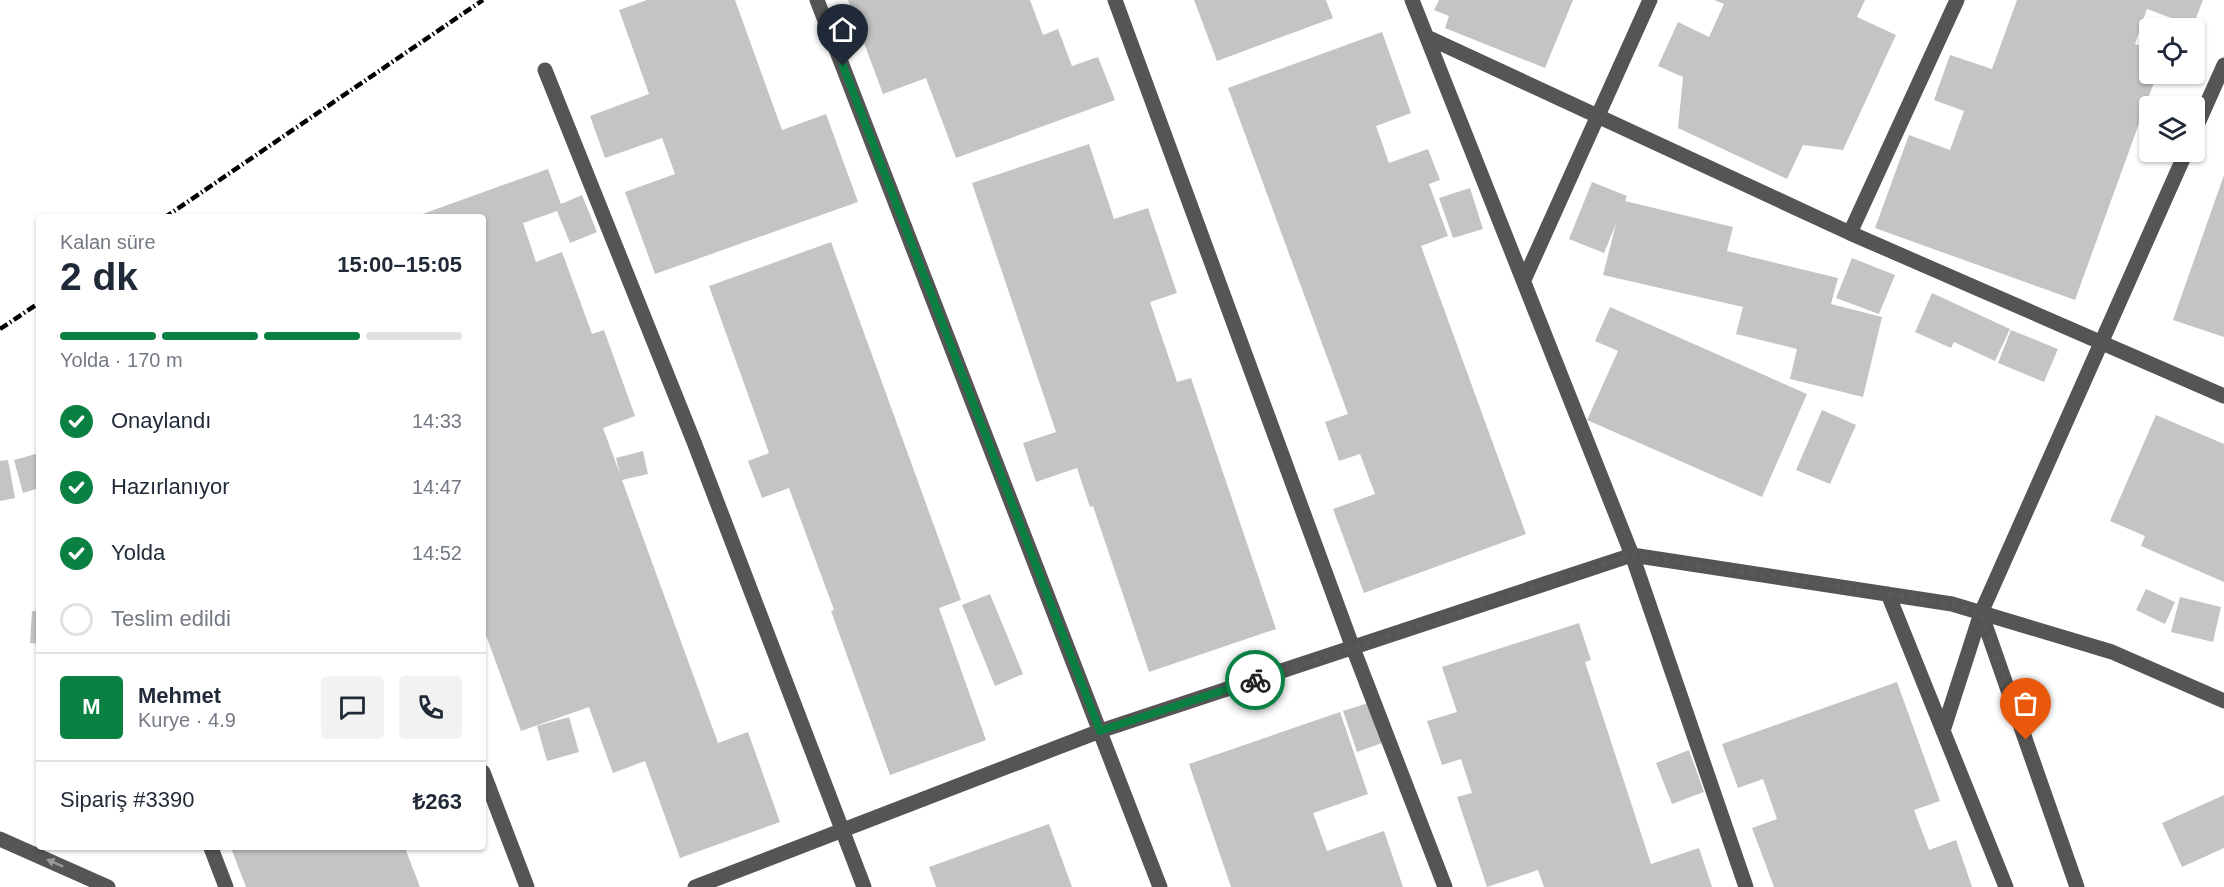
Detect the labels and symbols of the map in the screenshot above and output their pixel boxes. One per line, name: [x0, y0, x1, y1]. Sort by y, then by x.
pin: [817, 4, 868, 66]
courier: [1225, 650, 1285, 710]
pin: [2000, 678, 2051, 740]
one-way arrow: [46, 859, 63, 868]

